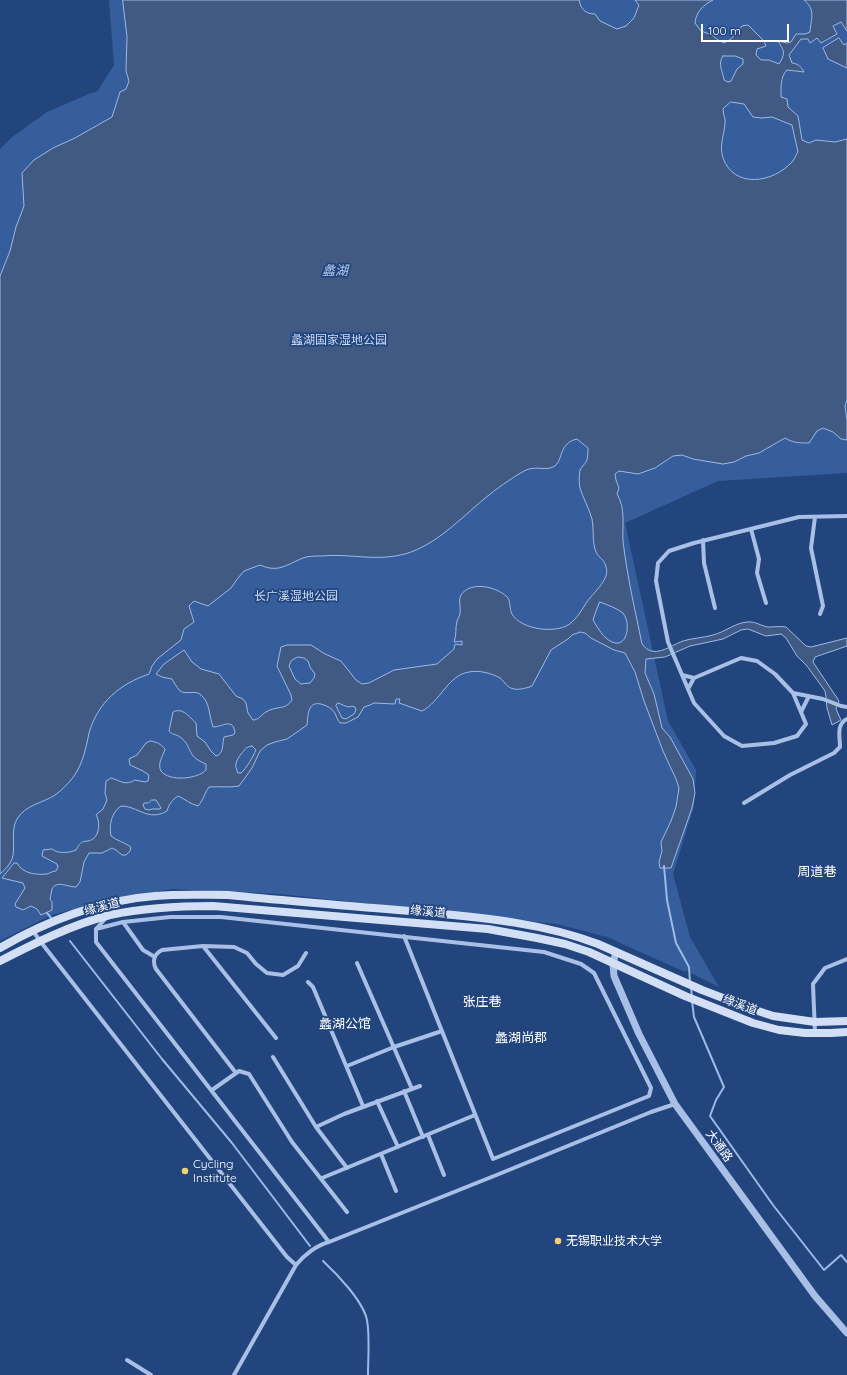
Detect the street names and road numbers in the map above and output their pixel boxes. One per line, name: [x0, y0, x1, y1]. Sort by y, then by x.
street label: 缘溪道: [83, 895, 121, 919]
street label: 缘溪道: [409, 903, 447, 921]
street label: 缘溪道: [721, 992, 759, 1018]
street label: 大通路: [703, 1127, 735, 1165]

